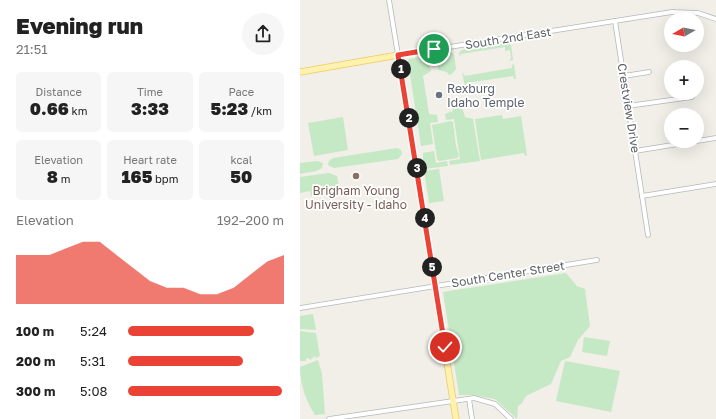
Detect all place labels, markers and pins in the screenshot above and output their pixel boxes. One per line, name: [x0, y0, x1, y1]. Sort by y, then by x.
pin: [417, 32, 451, 66]
pin: 1: [391, 59, 411, 79]
place label: Rexburg Idaho Temple: [447, 81, 525, 110]
marker: Rexburg Idaho Temple: [434, 90, 444, 100]
pin: 2: [399, 108, 419, 128]
pin: 3: [407, 158, 427, 178]
marker: Brigham Young University - Idaho: [351, 171, 361, 181]
place label: Brigham Young University - Idaho: [305, 183, 407, 212]
pin: 4: [415, 208, 435, 228]
pin: 5: [422, 257, 442, 277]
pin: [428, 330, 462, 364]

